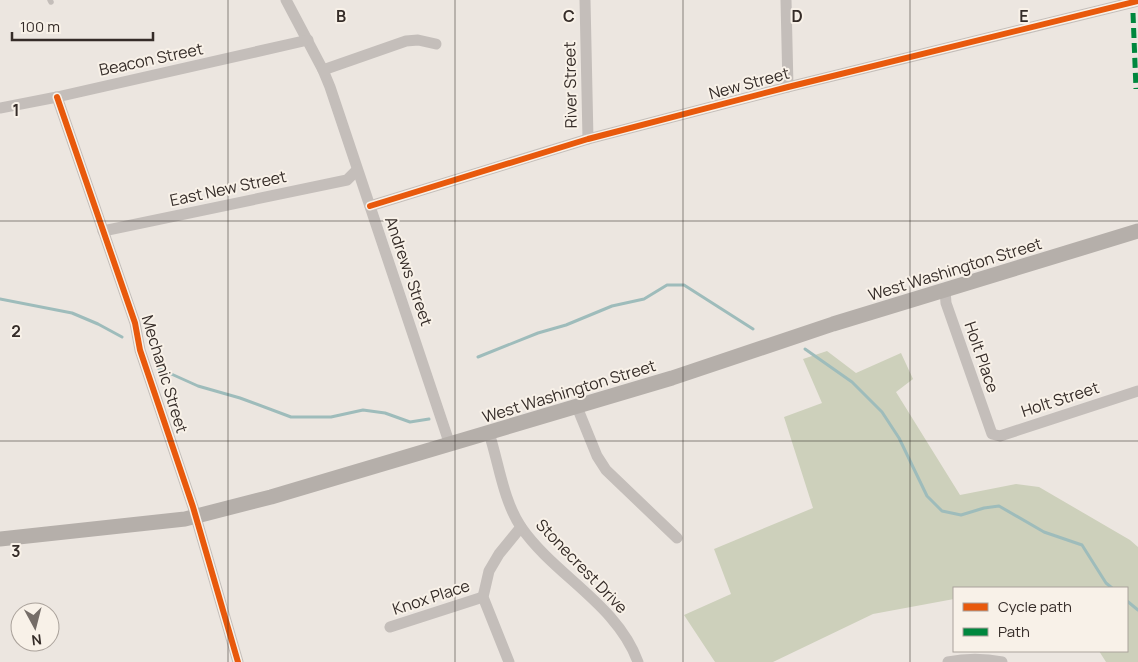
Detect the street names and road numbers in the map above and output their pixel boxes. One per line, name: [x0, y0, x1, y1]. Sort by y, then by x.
street label: Beacon Street: [97, 37, 205, 81]
street label: River Street: [558, 41, 582, 129]
street label: New Street: [706, 62, 792, 104]
street label: East New Street: [168, 165, 288, 211]
street label: Andrews Street: [380, 213, 438, 329]
street label: West Washington Street: [866, 232, 1044, 306]
street label: Mechanic Street: [137, 312, 193, 436]
street label: Holt Place: [960, 318, 1004, 396]
street label: West Washington Street: [480, 354, 658, 428]
street label: Holt Street: [1018, 376, 1102, 422]
street label: Stonecrest Drive: [531, 514, 633, 618]
street label: Knox Place: [389, 574, 473, 620]

